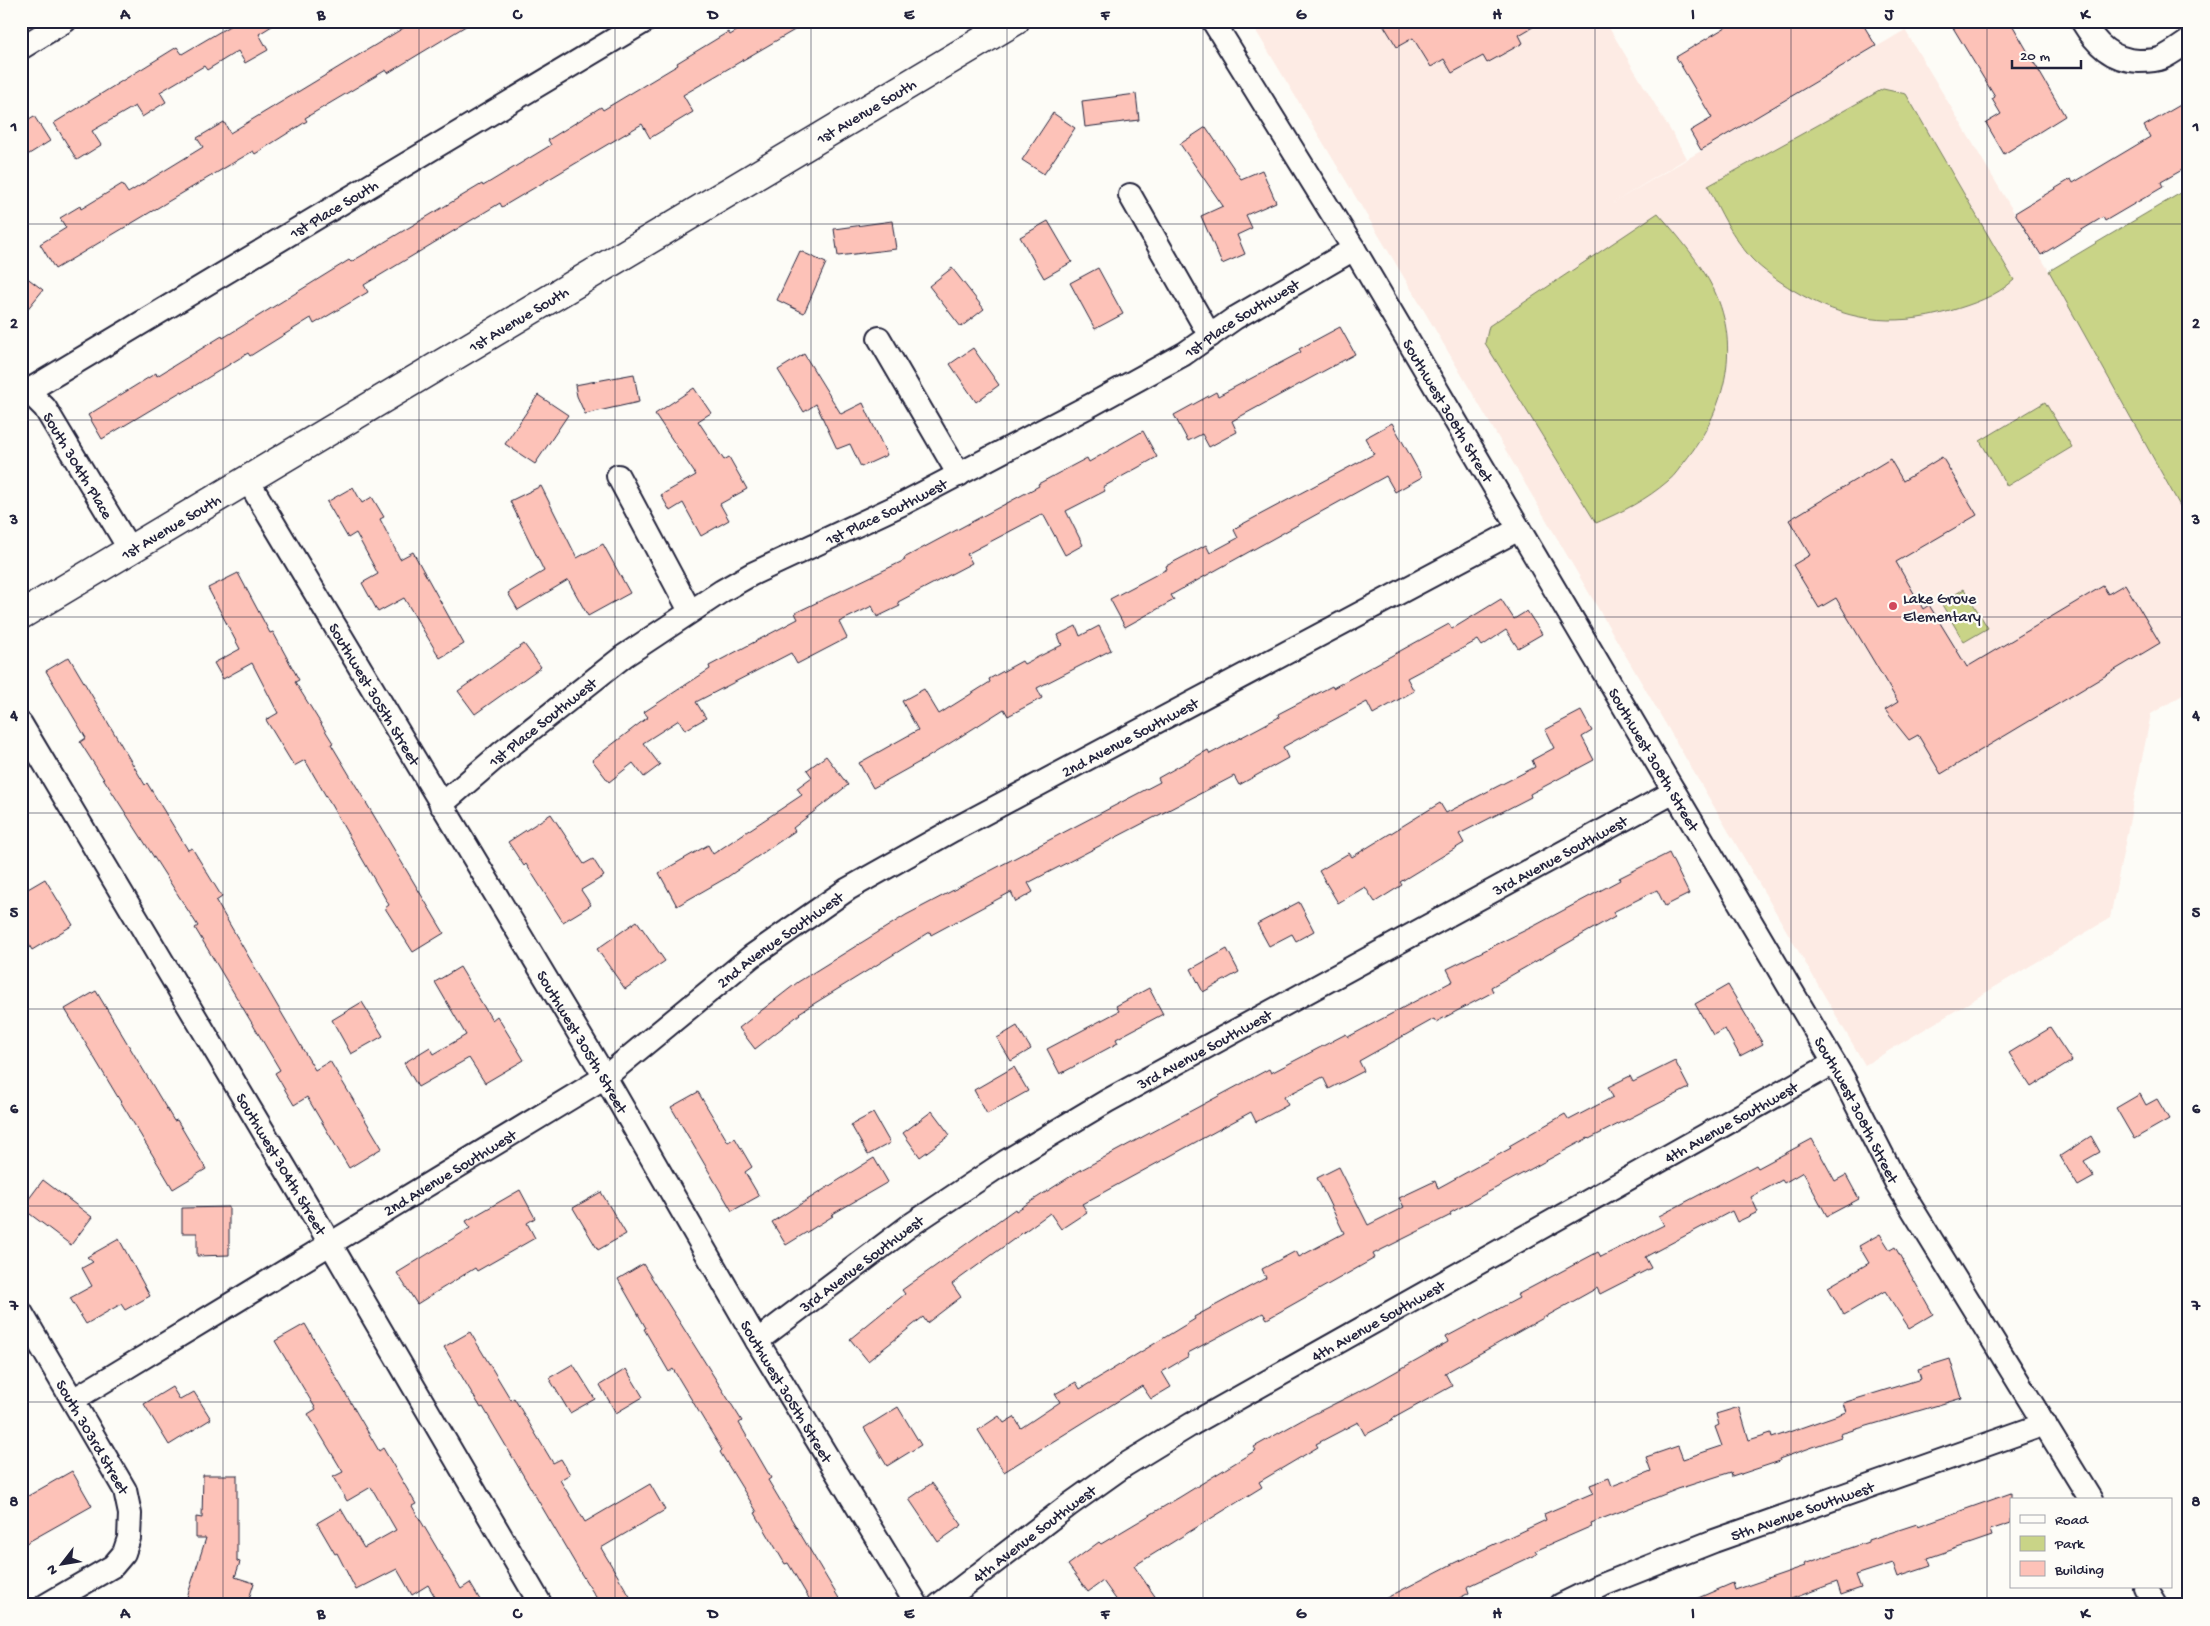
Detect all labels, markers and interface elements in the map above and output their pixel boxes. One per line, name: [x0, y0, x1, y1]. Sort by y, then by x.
text: A: [119, 7, 131, 26]
text: B: [316, 7, 326, 26]
text: C: [512, 7, 523, 26]
text: D: [706, 7, 719, 26]
text: E: [904, 7, 915, 26]
text: F: [1100, 7, 1111, 26]
text: G: [1296, 7, 1307, 26]
text: H: [1492, 7, 1502, 26]
text: I: [1691, 7, 1695, 26]
text: J: [1884, 7, 1895, 26]
text: K: [2080, 7, 2092, 26]
scale bar: [2012, 38, 2081, 70]
text: 20 m: [2020, 48, 2050, 66]
street label: 1st Avenue South: [813, 76, 921, 151]
text: 1: [10, 119, 17, 138]
text: 1: [2192, 119, 2199, 138]
street label: 1st Place South: [286, 177, 383, 245]
street label: 1st Place Southwest: [1181, 276, 1305, 364]
street label: 1st Avenue South: [466, 284, 574, 359]
text: 2: [10, 316, 18, 335]
text: 2: [2192, 316, 2200, 335]
street label: Southwest 308th Street: [1396, 337, 1496, 488]
street label: South 304th Place: [37, 410, 116, 524]
street label: 1st Place Southwest: [822, 475, 953, 552]
street label: 1st Avenue South: [118, 491, 226, 566]
text: 3: [9, 512, 18, 531]
text: 3: [2191, 512, 2200, 531]
place label: Lake Grove Elementary: [1903, 591, 1981, 628]
marker: Lake Grove Elementary: [1887, 600, 1899, 612]
street label: Southwest 305th Street: [322, 621, 423, 771]
street label: 1st Place Southwest: [485, 674, 603, 773]
street label: Southwest 308th Street: [1602, 686, 1702, 837]
street label: 2nd Avenue Southwest: [1059, 695, 1204, 783]
text: 4: [9, 708, 18, 727]
text: 4: [2191, 708, 2200, 727]
street label: 3rd Avenue Southwest: [1490, 812, 1633, 902]
street label: 2nd Avenue Southwest: [714, 888, 849, 994]
text: 5: [10, 905, 19, 924]
text: 5: [2192, 905, 2201, 924]
street label: Southwest 305th Street: [531, 968, 631, 1119]
street label: 3rd Avenue Southwest: [1134, 1006, 1277, 1096]
street label: Southwest 308th Street: [1808, 1034, 1902, 1189]
street label: 4th Avenue Southwest: [1662, 1079, 1803, 1169]
street label: Southwest 304th Street: [230, 1091, 330, 1241]
text: 6: [10, 1101, 19, 1120]
text: 6: [2192, 1101, 2201, 1120]
street label: 2nd Avenue Southwest: [381, 1126, 522, 1222]
street label: 3rd Avenue Southwest: [796, 1212, 930, 1319]
street label: 4th Avenue Southwest: [1309, 1277, 1450, 1368]
text: 7: [9, 1298, 19, 1317]
text: 7: [2191, 1298, 2201, 1317]
street label: Southwest 305th Street: [734, 1318, 835, 1469]
street label: South 303rd Street: [50, 1377, 132, 1500]
street label: 5th Avenue Southwest: [1729, 1479, 1879, 1547]
street label: 4th Avenue Southwest: [970, 1482, 1102, 1588]
text: 8: [10, 1494, 19, 1513]
text: 8: [2192, 1494, 2201, 1513]
legend: [2010, 1498, 2172, 1588]
text: Road: [2055, 1512, 2089, 1530]
text: Park: [2054, 1536, 2085, 1554]
north arrow: [38, 1538, 88, 1588]
text: N: [43, 1561, 63, 1578]
text: Building: [2054, 1562, 2104, 1580]
text: A: [119, 1606, 131, 1625]
text: B: [316, 1606, 326, 1625]
text: C: [512, 1606, 523, 1625]
text: D: [706, 1606, 719, 1625]
text: E: [904, 1606, 915, 1625]
text: F: [1100, 1606, 1111, 1625]
text: G: [1296, 1606, 1307, 1625]
text: H: [1492, 1606, 1502, 1625]
text: I: [1691, 1606, 1695, 1625]
text: J: [1884, 1606, 1895, 1625]
text: K: [2080, 1606, 2092, 1625]

